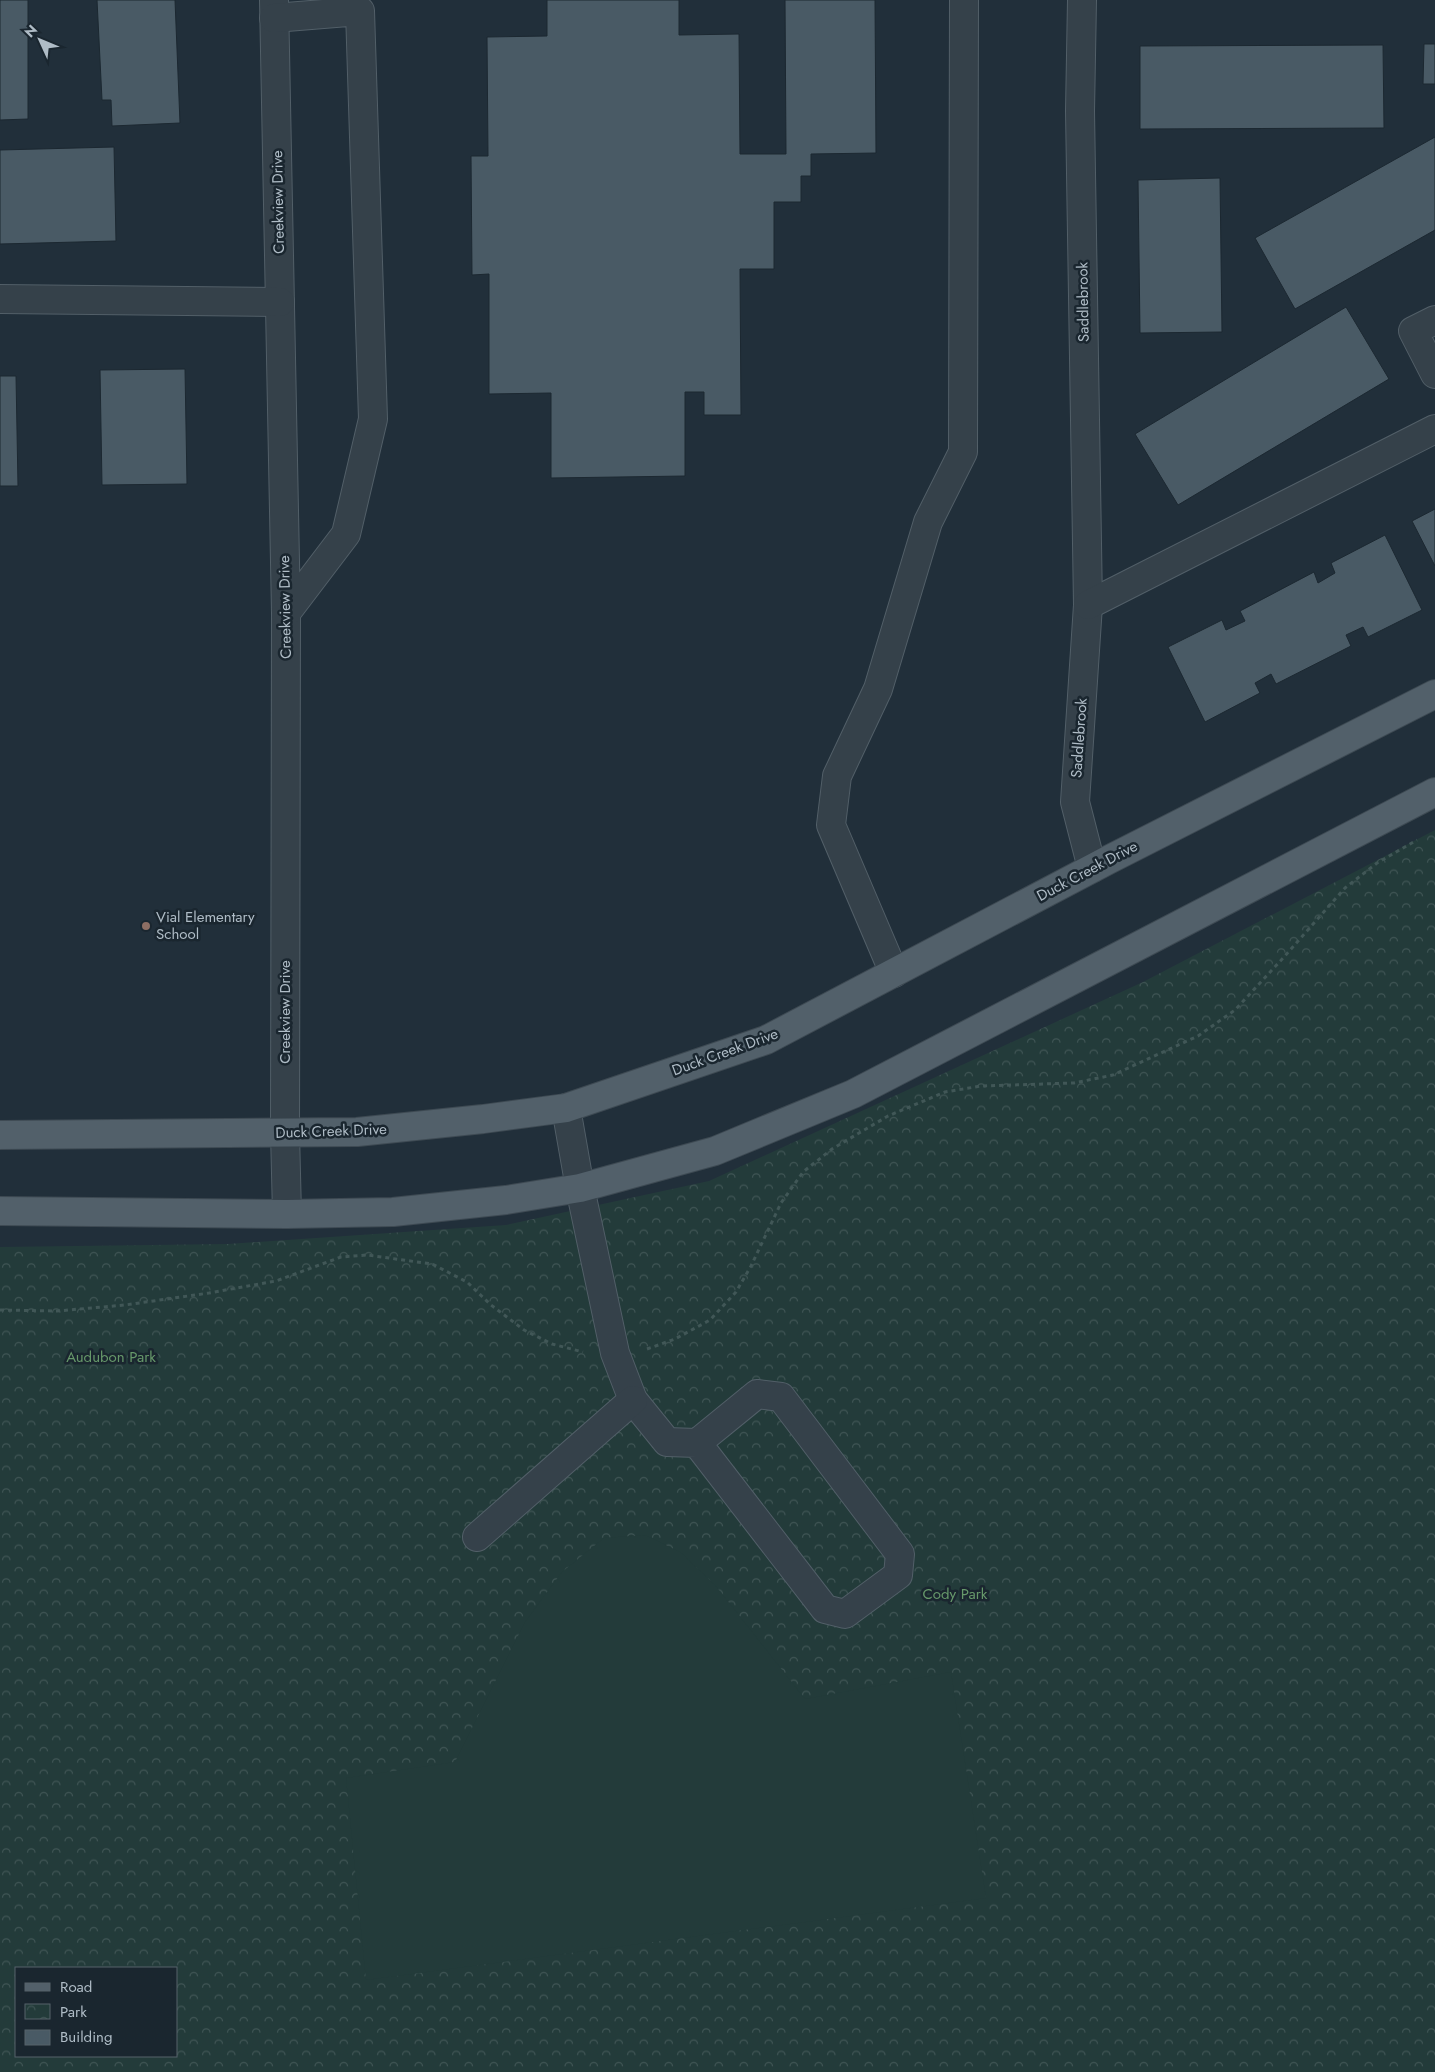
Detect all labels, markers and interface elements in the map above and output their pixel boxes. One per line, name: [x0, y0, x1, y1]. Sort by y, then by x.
north arrow: [15, 15, 65, 65]
text: N: [20, 20, 42, 42]
street label: Creekview Drive: [266, 150, 290, 254]
street label: Saddlebrook: [1071, 261, 1095, 342]
street label: Creekview Drive: [273, 555, 297, 659]
street label: Saddlebrook: [1065, 697, 1093, 779]
street label: Duck Creek Drive: [1033, 835, 1142, 907]
place label: Vial Elementary School: [156, 906, 255, 945]
marker: Vial Elementary School: [140, 920, 152, 932]
street label: Creekview Drive: [274, 960, 296, 1064]
street label: Duck Creek Drive: [669, 1023, 781, 1081]
street label: Duck Creek Drive: [275, 1118, 387, 1144]
park label: Audubon Park: [66, 1346, 156, 1368]
park label: Cody Park: [923, 1583, 988, 1605]
legend: [15, 1967, 178, 2057]
text: Road: [60, 1976, 92, 1998]
text: Park: [60, 2001, 87, 2023]
text: Building: [60, 2026, 112, 2048]

